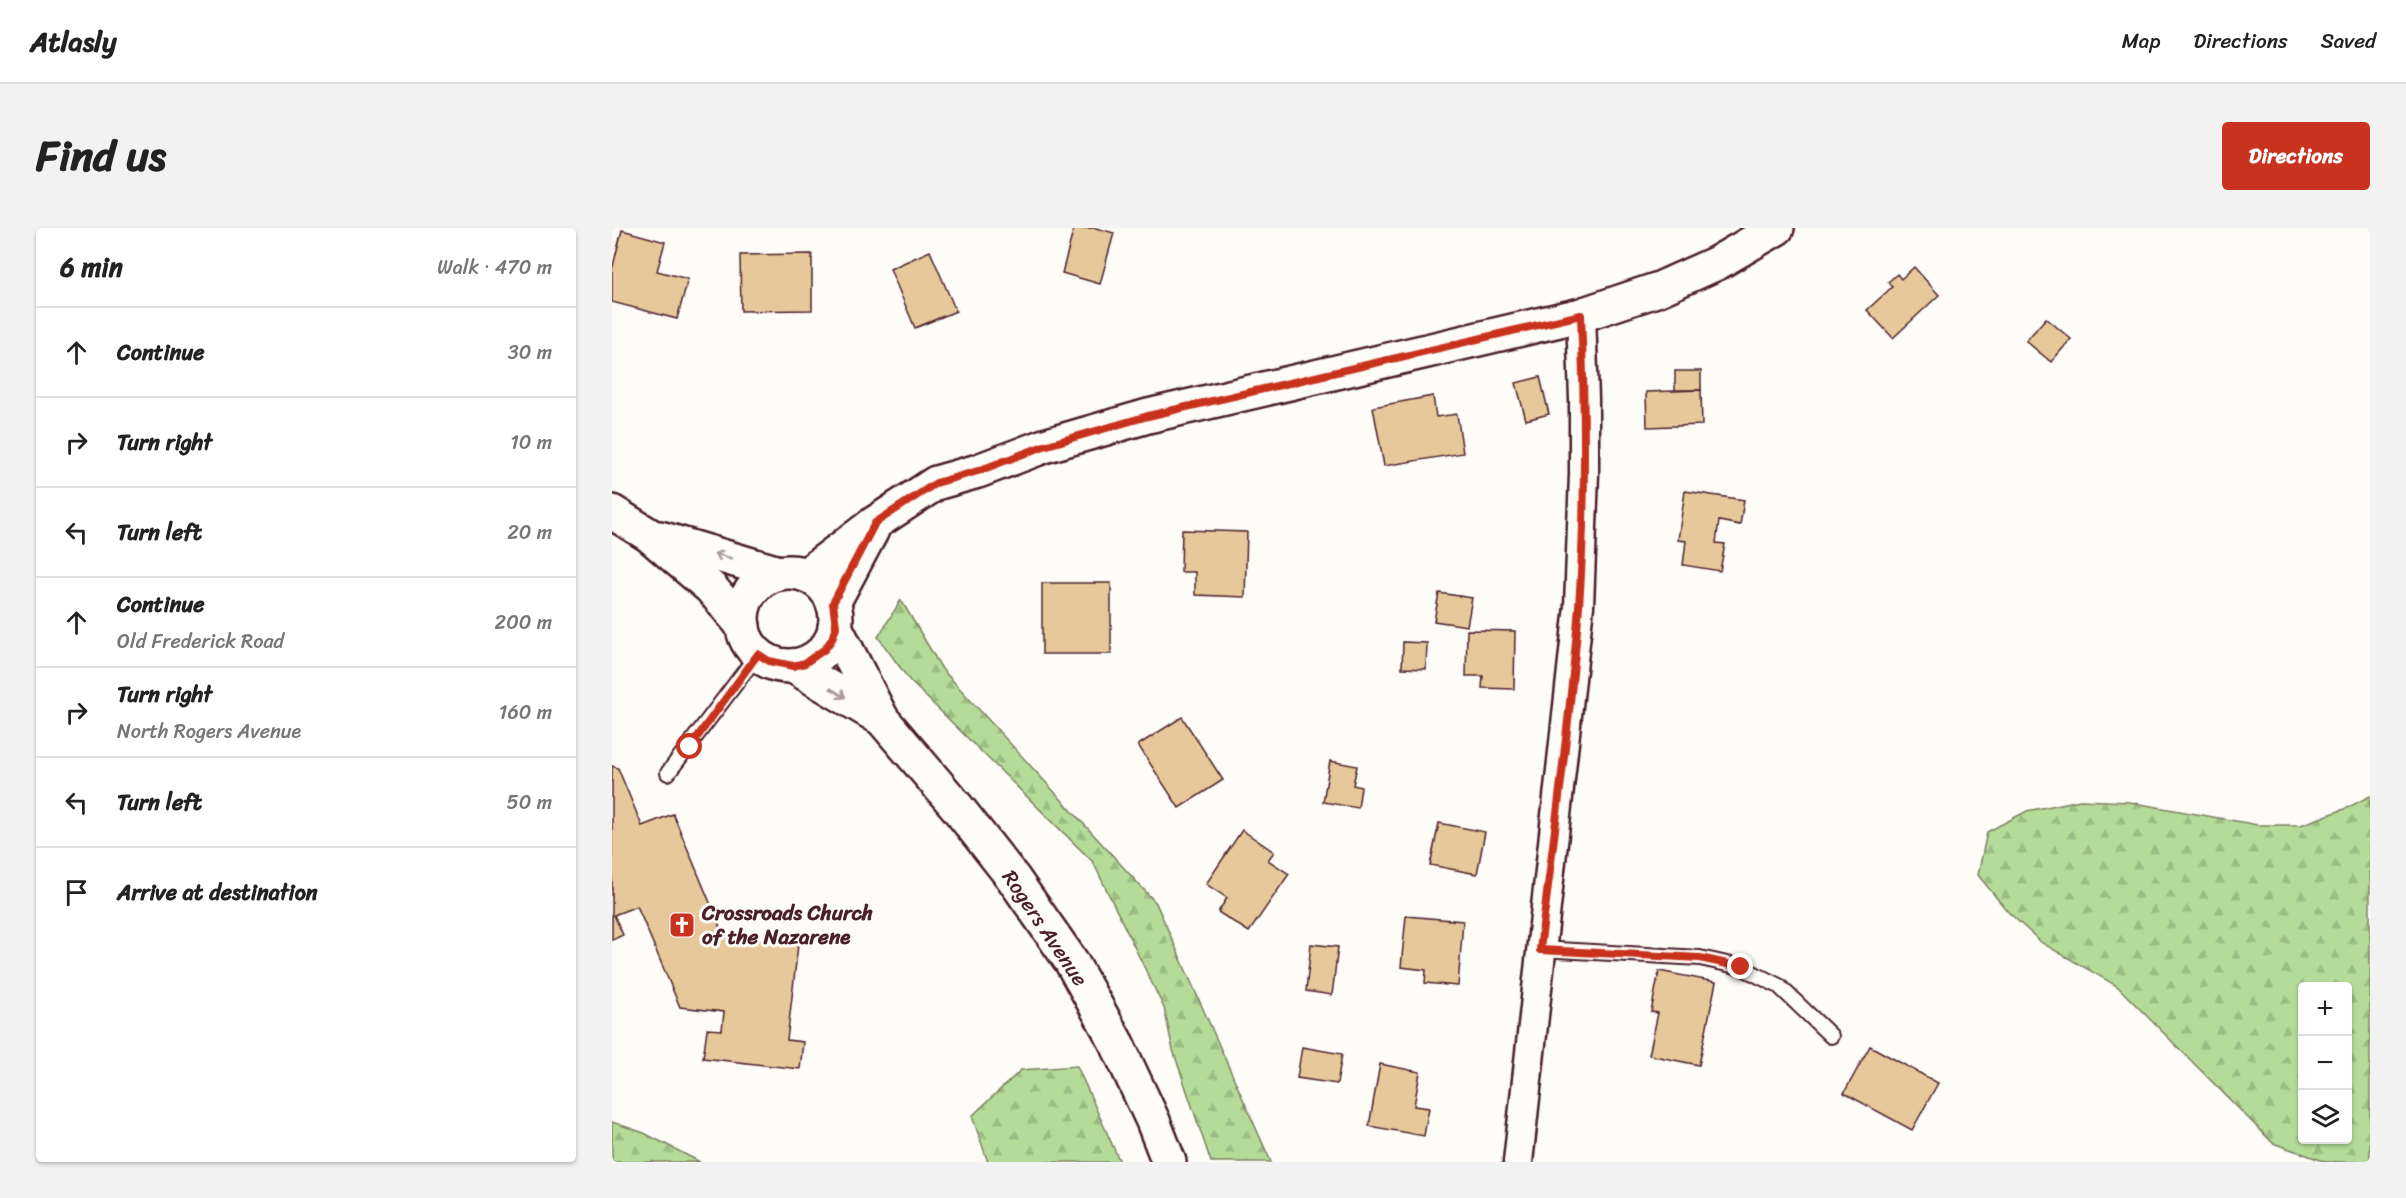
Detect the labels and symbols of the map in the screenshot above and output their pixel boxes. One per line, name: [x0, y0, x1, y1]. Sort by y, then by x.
one-way arrow: [714, 550, 733, 561]
one-way arrow: [829, 687, 846, 699]
route start: [676, 733, 702, 759]
street label: Rogers Avenue: [992, 862, 1098, 995]
place label: Crossroads Church of the Nazarene: [701, 894, 873, 956]
church icon: Crossroads Church of the Nazarene: [667, 910, 697, 940]
route end: [1727, 953, 1753, 979]

